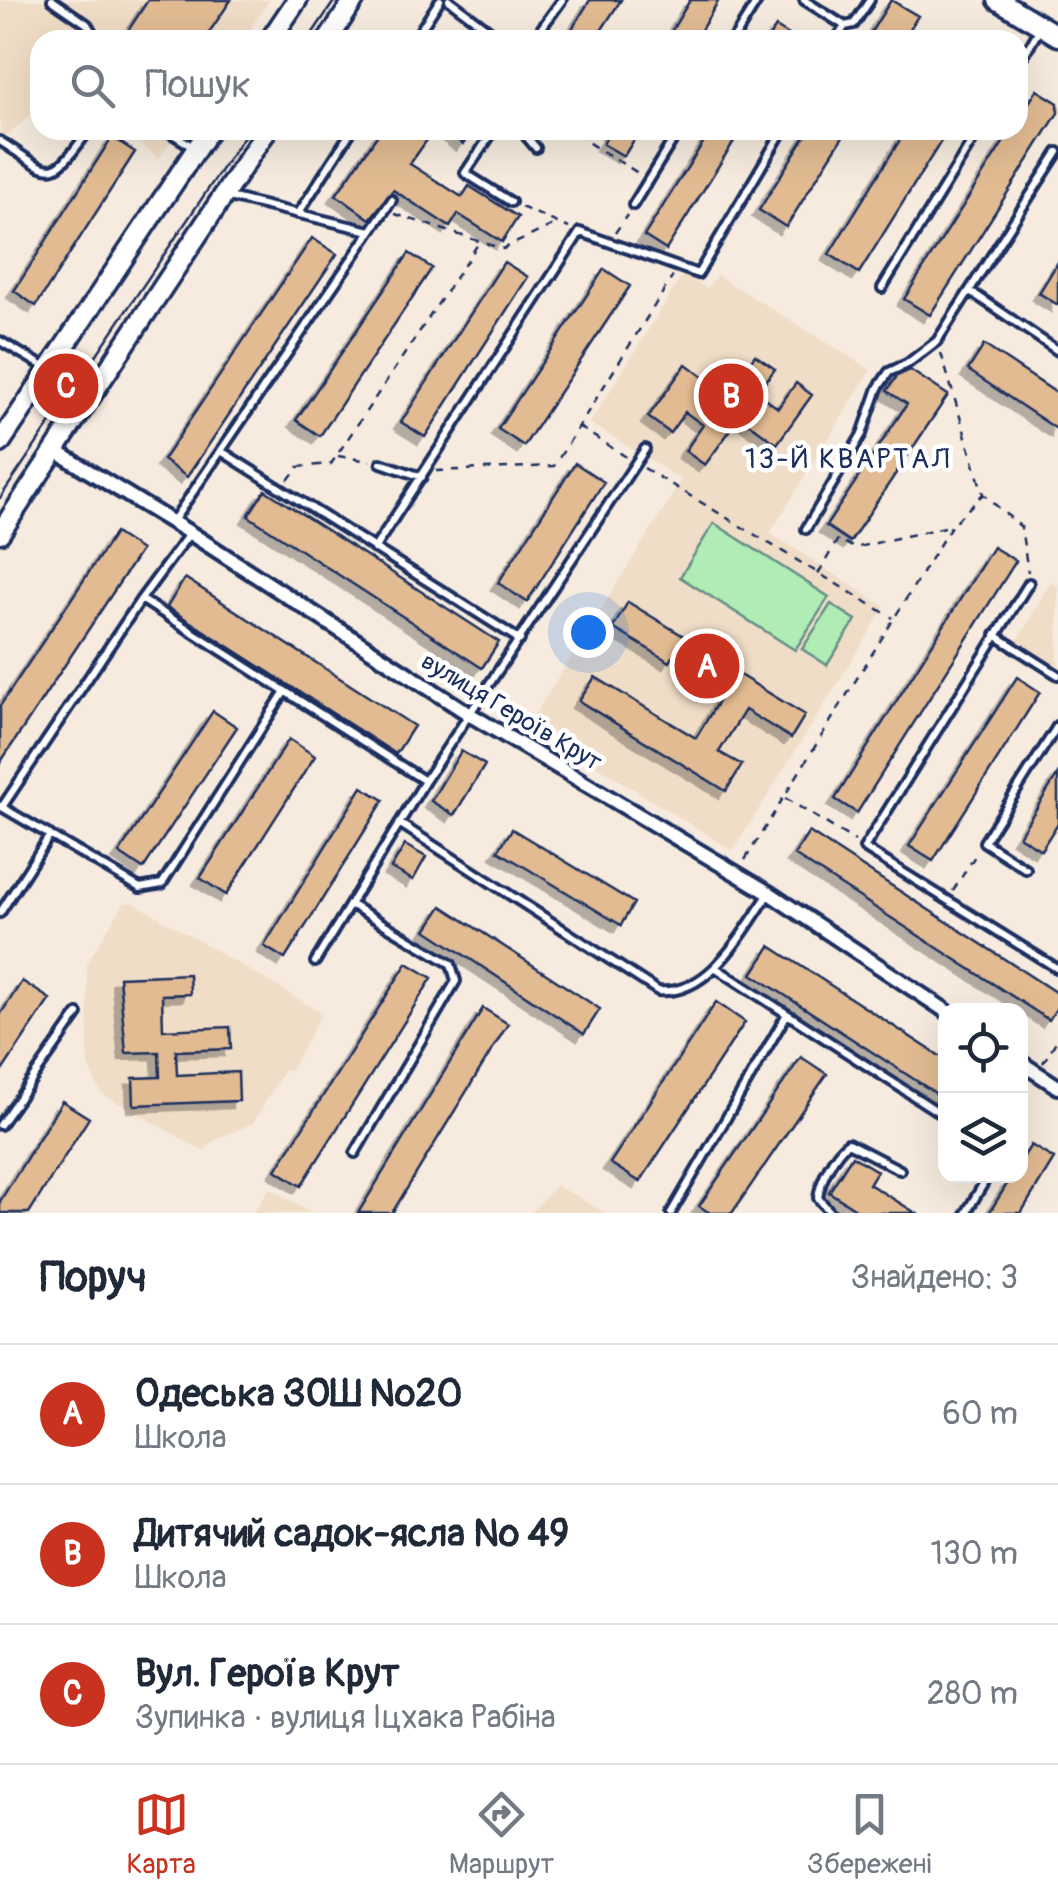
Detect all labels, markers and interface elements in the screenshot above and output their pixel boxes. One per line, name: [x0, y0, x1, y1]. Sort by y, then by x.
search box: [30, 30, 1028, 140]
icon: search: [65, 58, 120, 113]
text: Пошук: [145, 61, 251, 109]
pin: C: [34, 348, 98, 424]
pin: B: [698, 358, 764, 434]
district label: 13-Й КВАРТАЛ: [745, 442, 951, 477]
your location: [563, 607, 614, 658]
pin: A: [674, 628, 740, 704]
street label: вулиця Героїв Крут: [415, 646, 608, 779]
map controls: [938, 1003, 1028, 1183]
button: locate: [938, 1003, 1028, 1093]
button: layers: [938, 1093, 1028, 1183]
text: Поруч: [40, 1252, 147, 1304]
text: Знайдено: 3: [851, 1258, 1018, 1298]
text: Одеська ЗОШ №20: [135, 1370, 463, 1418]
text: A: [62, 1394, 83, 1434]
text: 60 m: [942, 1394, 1018, 1434]
text: Школа: [135, 1418, 227, 1458]
text: Дитячий садок-ясла № 49: [135, 1510, 569, 1558]
text: B: [63, 1534, 82, 1574]
text: 130 m: [930, 1534, 1018, 1574]
text: Школа: [135, 1558, 227, 1598]
text: Вул. Героїв Крут: [135, 1650, 399, 1698]
text: C: [63, 1674, 82, 1714]
text: 280 m: [927, 1674, 1018, 1714]
text: Зупинка · вулиця Іцхака Рабіна: [135, 1698, 556, 1738]
tab: Карта: [126, 1787, 196, 1882]
tab: Маршрут: [449, 1787, 554, 1882]
tab: Збережені: [807, 1787, 932, 1882]

